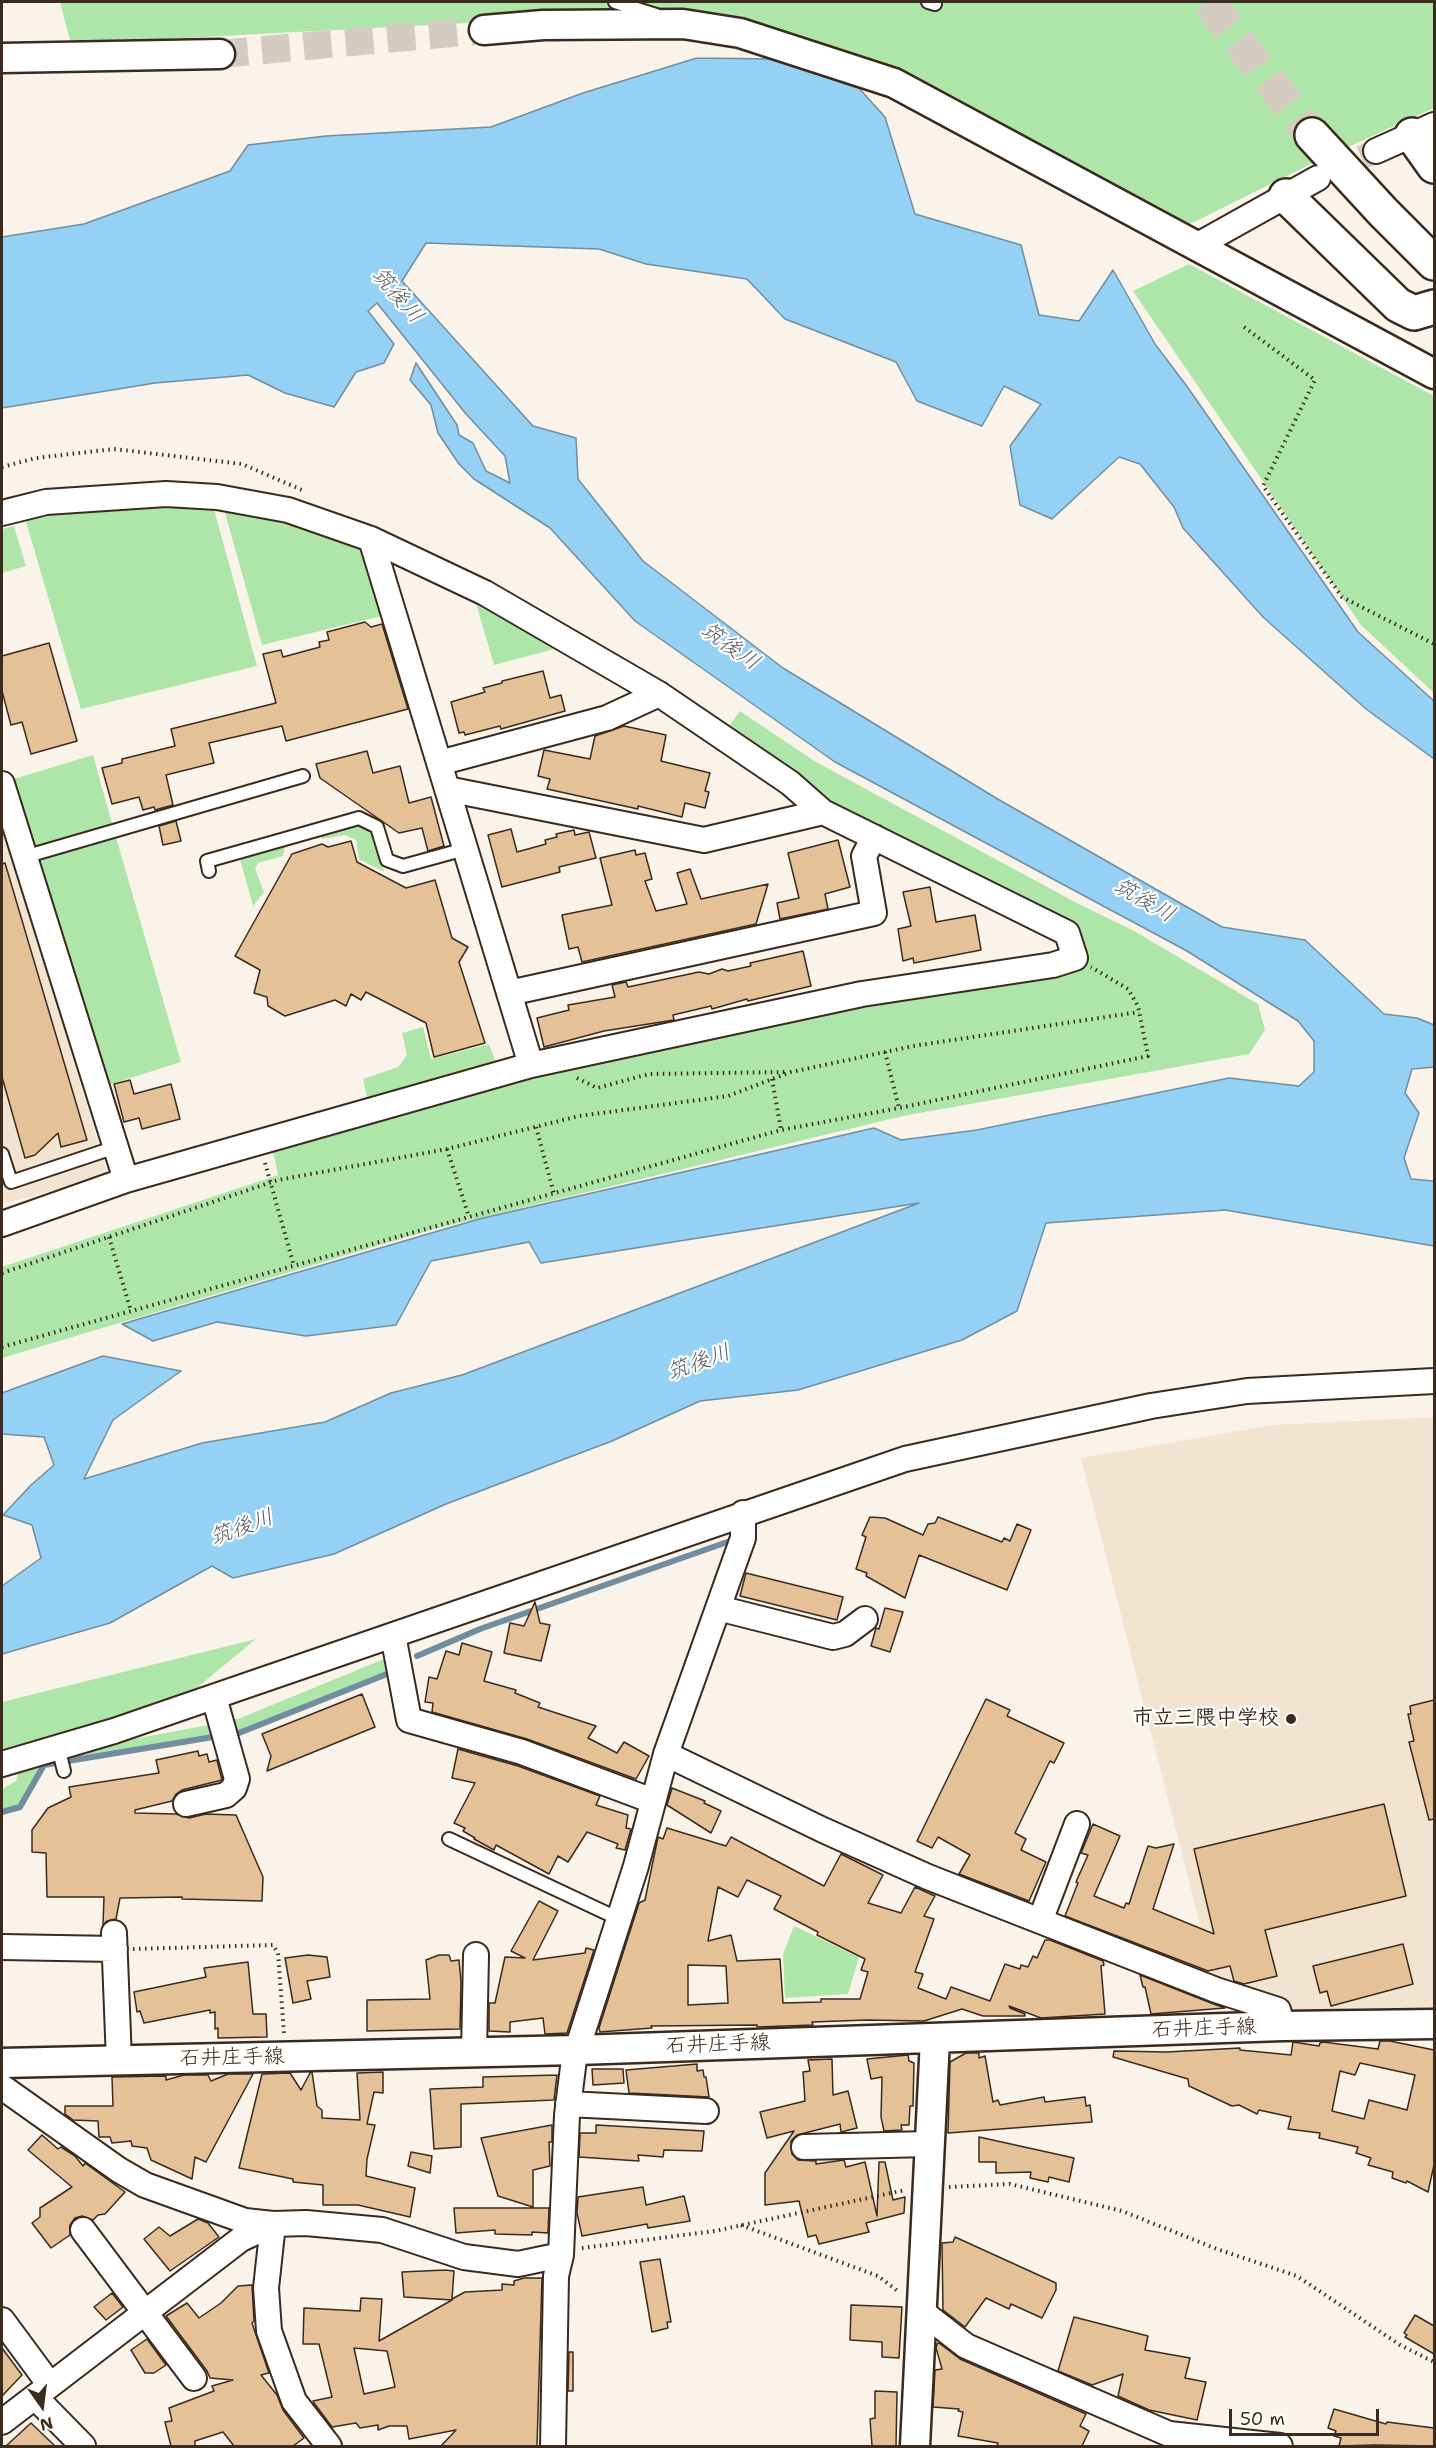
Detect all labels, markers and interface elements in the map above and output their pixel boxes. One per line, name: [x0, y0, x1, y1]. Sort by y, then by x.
water label: 筑後川: [365, 262, 429, 330]
water label: 筑後川: [695, 617, 765, 677]
water label: 筑後川: [1109, 873, 1179, 929]
water label: 筑後川: [663, 1339, 735, 1387]
water label: 筑後川: [206, 1504, 278, 1552]
place label: 市立三隈中学校: [1132, 1706, 1279, 1732]
marker: 市立三隈中学校: [1284, 1712, 1298, 1726]
street label: 石井庄手線: [1151, 2015, 1257, 2043]
street label: 石井庄手線: [665, 2031, 771, 2059]
street label: 石井庄手線: [179, 2044, 285, 2072]
north arrow: [12, 2376, 72, 2436]
scale bar: [1232, 2397, 1382, 2435]
text: 50 m: [1240, 2407, 1285, 2431]
text: N: [38, 2412, 55, 2436]

